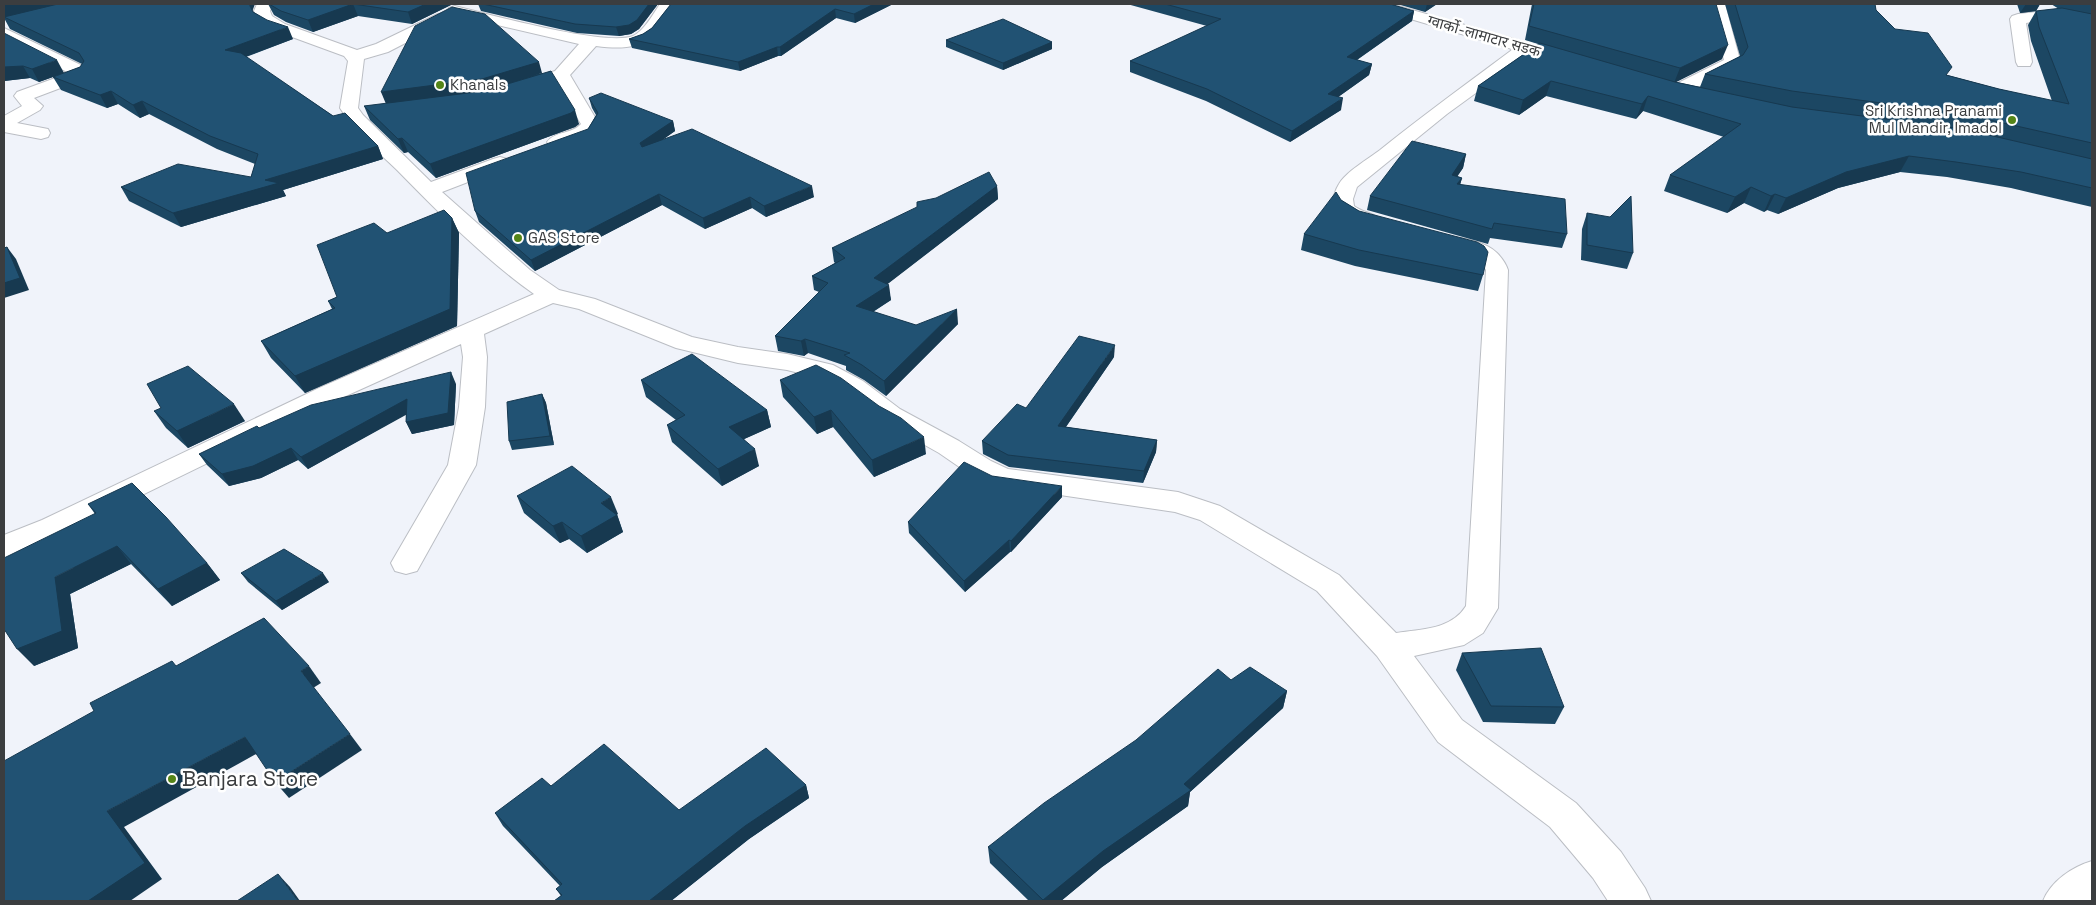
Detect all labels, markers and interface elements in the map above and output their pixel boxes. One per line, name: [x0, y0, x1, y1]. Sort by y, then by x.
street label: ग्वार्को-लामाटार सडक: [1425, 10, 1543, 61]
place label: Khanals: [450, 75, 506, 94]
marker: Khanals: [434, 79, 446, 91]
place label: Sri Krishna Pranami Mul Mandir, Imadol: [1865, 101, 2002, 137]
marker: Sri Krishna Pranami Mul Mandir, Imadol: [2006, 114, 2018, 126]
place label: GAS Store: [528, 228, 600, 247]
marker: GAS Store: [512, 232, 524, 244]
place label: Banjara Store: [182, 765, 318, 792]
marker: Banjara Store: [166, 773, 178, 785]

